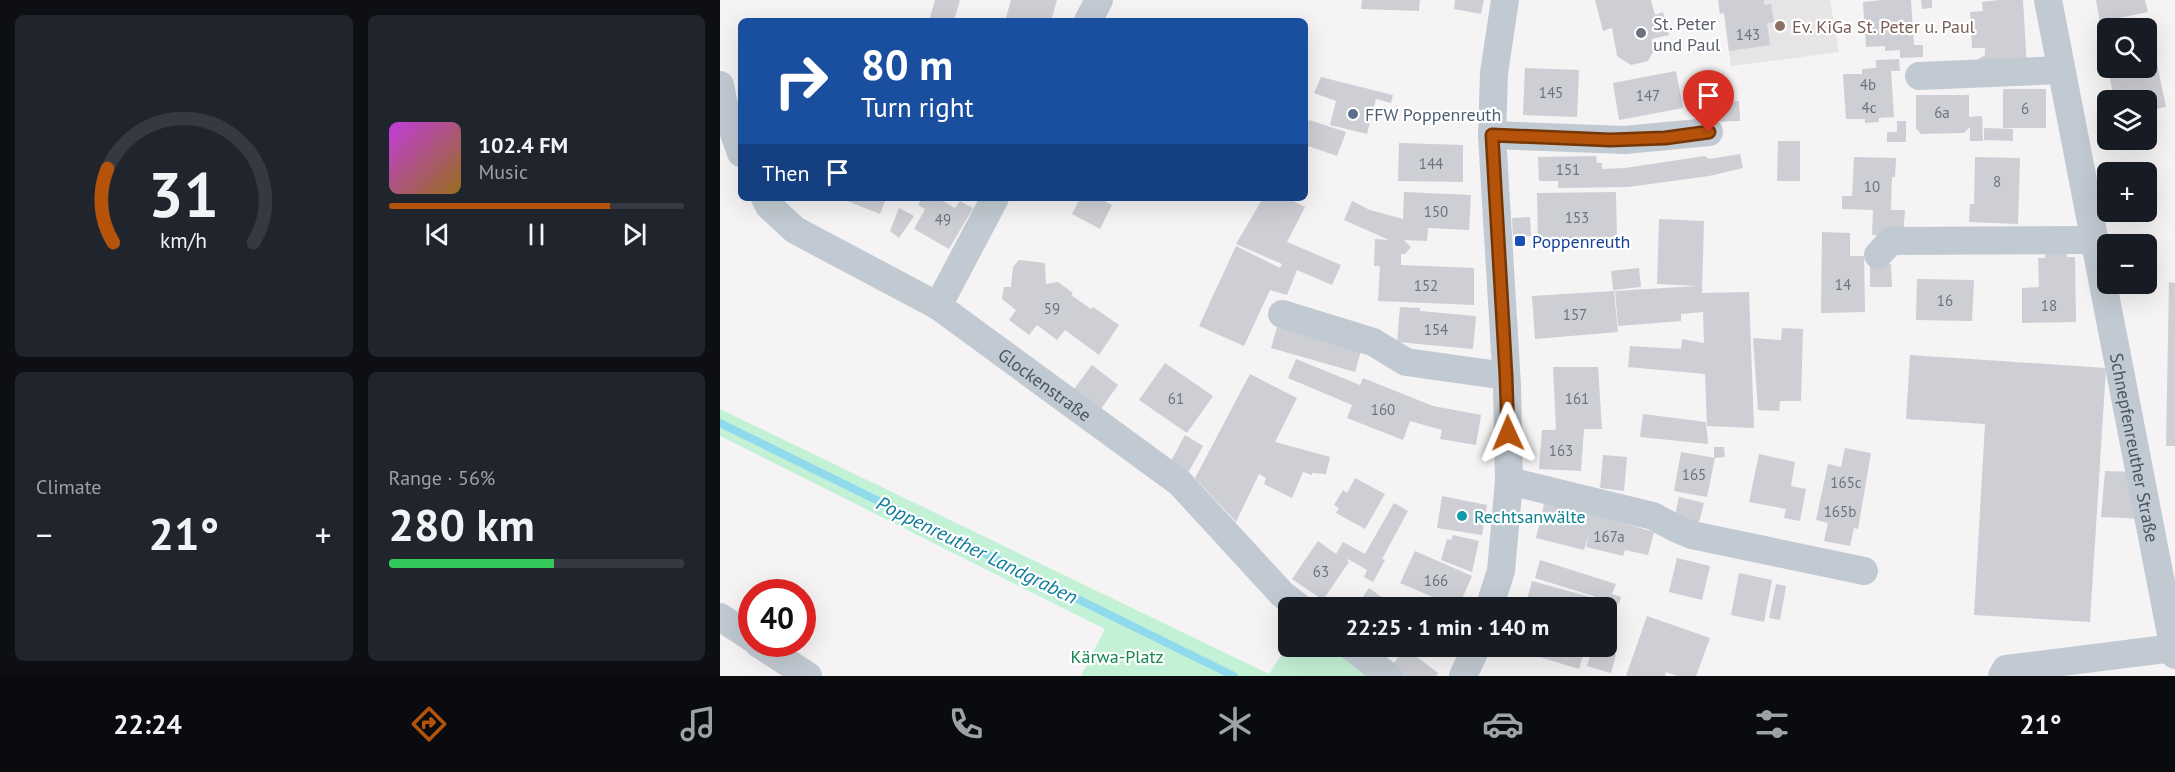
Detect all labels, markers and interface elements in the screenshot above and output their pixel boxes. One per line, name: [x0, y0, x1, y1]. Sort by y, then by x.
place label: St. Peter und Paul: [1653, 12, 1721, 56]
place label: Ev. KiGa St. Peter u. Paul: [1792, 15, 1976, 38]
map controls: [2097, 18, 2157, 294]
button: search: [2097, 18, 2157, 78]
marker: Ev. KiGa St. Peter u. Paul: [1773, 19, 1787, 33]
house number: 143: [1736, 25, 1760, 44]
marker: St. Peter und Paul: [1634, 26, 1648, 40]
text: 80 m: [861, 37, 953, 92]
icon: right: [762, 42, 840, 120]
pin: [1683, 70, 1734, 132]
house number: 4b: [1860, 75, 1876, 94]
icon: arrive: [1692, 79, 1725, 112]
house number: 145: [1539, 83, 1563, 102]
house number: 147: [1636, 86, 1660, 105]
text: Turn right: [861, 90, 974, 124]
button: layers: [2097, 90, 2157, 150]
house number: 4c: [1862, 98, 1877, 117]
house number: 6: [2021, 99, 2029, 118]
place label: FFW Poppenreuth: [1365, 103, 1501, 126]
house number: 6a: [1934, 103, 1950, 122]
marker: FFW Poppenreuth: [1346, 107, 1360, 121]
text: 102.4 FM: [479, 131, 568, 159]
text: 31: [148, 153, 219, 234]
house number: 144: [1419, 154, 1443, 173]
icon: arrive: [821, 156, 854, 189]
text: Music: [479, 159, 528, 185]
text: Then: [762, 159, 809, 187]
house number: 151: [1556, 160, 1580, 179]
button: +: [2097, 162, 2157, 222]
house number: 8: [1993, 172, 2001, 191]
house number: 10: [1864, 177, 1880, 196]
house number: 150: [1424, 202, 1448, 221]
house number: 153: [1565, 208, 1589, 227]
house number: 49: [935, 210, 951, 229]
icon: previous: [421, 218, 454, 251]
icon: pause: [520, 218, 553, 251]
icon: next: [618, 218, 651, 251]
text: km/h: [160, 227, 207, 255]
place label: Poppenreuth: [1532, 230, 1630, 253]
marker: Poppenreuth: [1513, 234, 1527, 248]
button: −: [2097, 234, 2157, 294]
house number: 14: [1835, 275, 1851, 294]
house number: 152: [1414, 276, 1438, 295]
house number: 16: [1937, 291, 1953, 310]
house number: 18: [2041, 296, 2057, 315]
house number: 59: [1044, 299, 1060, 318]
house number: 157: [1563, 305, 1587, 324]
house number: 154: [1424, 320, 1448, 339]
street label: Glockenstraße: [994, 343, 1096, 426]
street label: Schnepfenreuther Straße: [2105, 351, 2164, 544]
house number: 61: [1168, 389, 1184, 408]
house number: 161: [1565, 389, 1589, 408]
house number: 160: [1371, 400, 1395, 419]
position arrow: [1476, 401, 1540, 465]
house number: 163: [1549, 441, 1573, 460]
text: Range · 56%: [389, 465, 495, 491]
house number: 165: [1682, 465, 1706, 484]
house number: 165c: [1830, 473, 1862, 492]
text: Climate: [36, 474, 102, 500]
water label: Poppenreuther Landgraben: [872, 490, 1082, 610]
text: 280 km: [389, 495, 535, 553]
house number: 165b: [1824, 502, 1856, 521]
text: 21°: [148, 504, 219, 562]
place label: Rechtsanwälte: [1474, 505, 1586, 528]
marker: Rechtsanwälte: [1455, 509, 1469, 523]
text: −: [36, 513, 53, 556]
text: +: [315, 513, 331, 556]
house number: 167a: [1593, 527, 1625, 546]
house number: 63: [1313, 562, 1329, 581]
house number: 166: [1424, 571, 1448, 590]
speed limit sign: 40: [738, 579, 816, 657]
text: 22:25 · 1 min · 140 m: [1346, 613, 1549, 641]
park label: Kärwa-Platz: [1070, 645, 1164, 668]
icon: directions: [408, 703, 450, 745]
icon: music: [677, 703, 719, 745]
icon: phone: [945, 703, 987, 745]
icon: climate: [1214, 703, 1256, 745]
icon: car: [1482, 703, 1524, 745]
icon: filters: [1751, 703, 1793, 745]
text: 22:24: [113, 707, 182, 741]
text: 21°: [2019, 707, 2062, 741]

